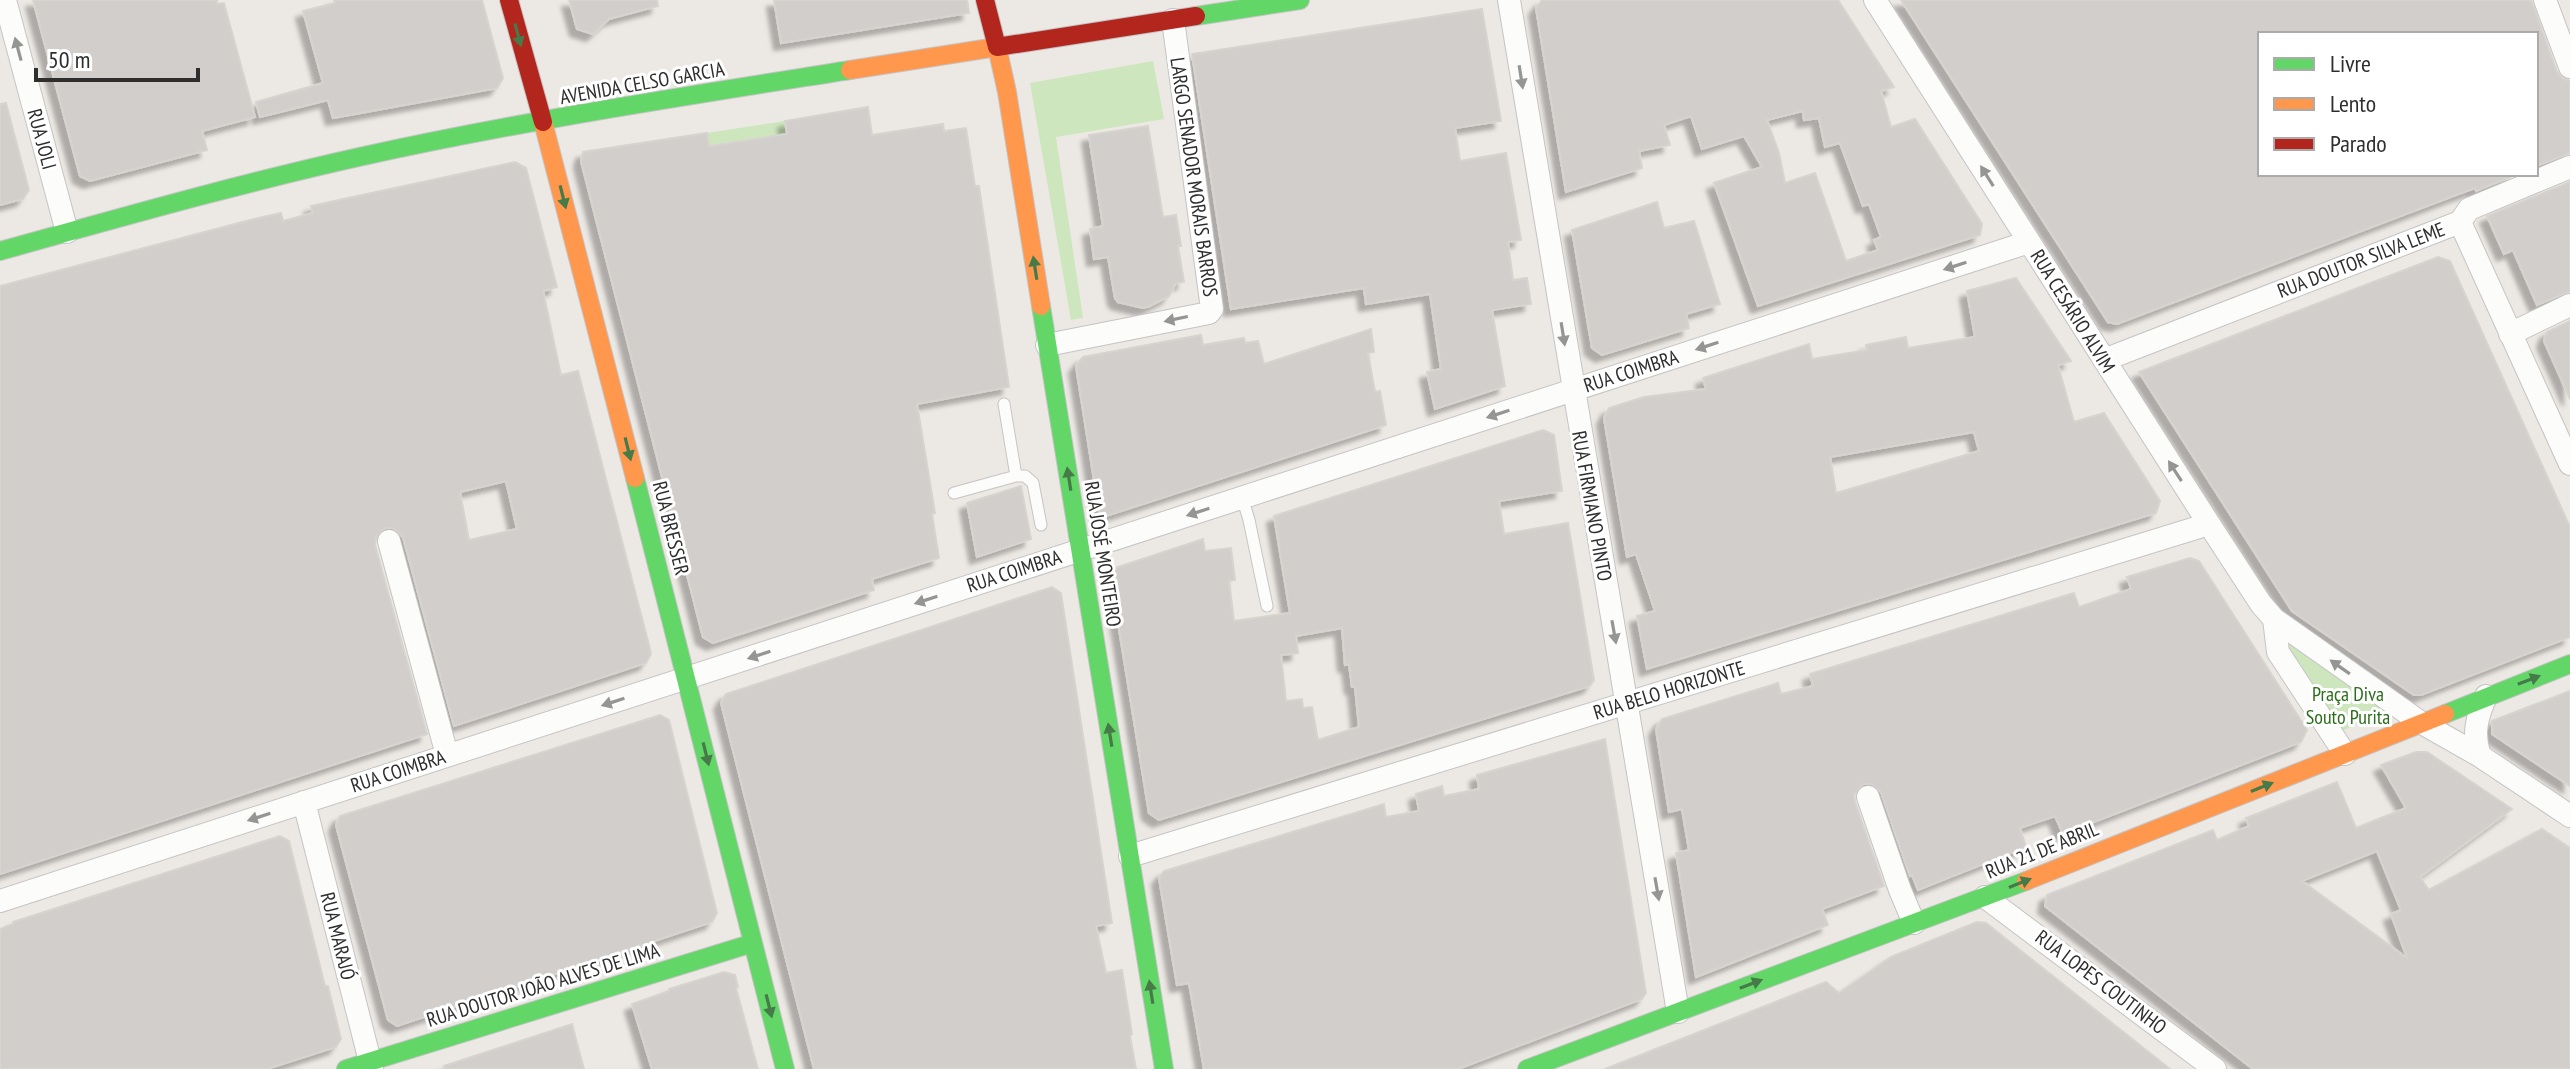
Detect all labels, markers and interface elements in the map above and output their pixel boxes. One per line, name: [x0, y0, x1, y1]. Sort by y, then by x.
one-way arrow: [512, 23, 525, 47]
scale bar: [36, 32, 198, 82]
legend: [2258, 32, 2538, 176]
one-way arrow: [11, 36, 23, 61]
text: 50 m: [48, 44, 90, 75]
text: Livre: [2330, 48, 2371, 79]
street label: AVENIDA CELSO GARCIA: [558, 56, 727, 110]
street label: LARGO SENADOR MORAIS BARROS: [1164, 56, 1224, 298]
one-way arrow: [1515, 65, 1528, 90]
text: Lento: [2330, 88, 2376, 119]
street label: RUA JOLI: [21, 106, 63, 172]
text: Parado: [2330, 128, 2387, 159]
one-way arrow: [1980, 165, 1994, 187]
one-way arrow: [558, 185, 570, 210]
street label: RUA DOUTOR SILVA LEME: [2273, 216, 2449, 304]
street label: RUA CESÁRIO ALVIM: [2025, 245, 2121, 377]
one-way arrow: [1028, 255, 1041, 280]
one-way arrow: [1942, 260, 1966, 273]
one-way arrow: [1164, 313, 1189, 326]
one-way arrow: [1557, 321, 1570, 346]
one-way arrow: [1695, 340, 1719, 353]
street label: RUA COIMBRA: [1580, 343, 1682, 399]
one-way arrow: [1486, 408, 1510, 421]
street label: RUA FIRMIANO PINTO: [1566, 429, 1618, 583]
one-way arrow: [622, 437, 634, 462]
one-way arrow: [2169, 460, 2183, 482]
one-way arrow: [1062, 466, 1075, 491]
street label: RUA BRESSER: [647, 478, 695, 578]
street label: RUA JOSÉ MONTEIRO: [1079, 479, 1127, 629]
one-way arrow: [1185, 506, 1209, 518]
street label: RUA COIMBRA: [963, 543, 1065, 599]
one-way arrow: [914, 594, 938, 607]
one-way arrow: [1608, 620, 1620, 645]
one-way arrow: [746, 649, 770, 662]
street label: RUA BELO HORIZONTE: [1590, 655, 1748, 725]
one-way arrow: [2330, 660, 2351, 675]
one-way arrow: [2517, 673, 2541, 686]
park label: Praça Diva Souto Purita: [2306, 681, 2390, 730]
one-way arrow: [600, 697, 624, 709]
one-way arrow: [1103, 722, 1116, 747]
one-way arrow: [700, 742, 712, 767]
street label: RUA COIMBRA: [347, 743, 449, 799]
one-way arrow: [2250, 780, 2274, 793]
one-way arrow: [246, 811, 270, 824]
street label: RUA 21 DE ABRIL: [1982, 815, 2103, 884]
one-way arrow: [1651, 876, 1664, 901]
one-way arrow: [2008, 876, 2032, 889]
street label: RUA MARAJÓ: [315, 889, 361, 983]
street label: RUA LOPES COUTINHO: [2030, 924, 2172, 1040]
street label: RUA DOUTOR JOÃO ALVES DE LIMA: [423, 937, 663, 1033]
one-way arrow: [1739, 977, 1763, 990]
one-way arrow: [1144, 979, 1157, 1004]
one-way arrow: [763, 994, 775, 1019]

